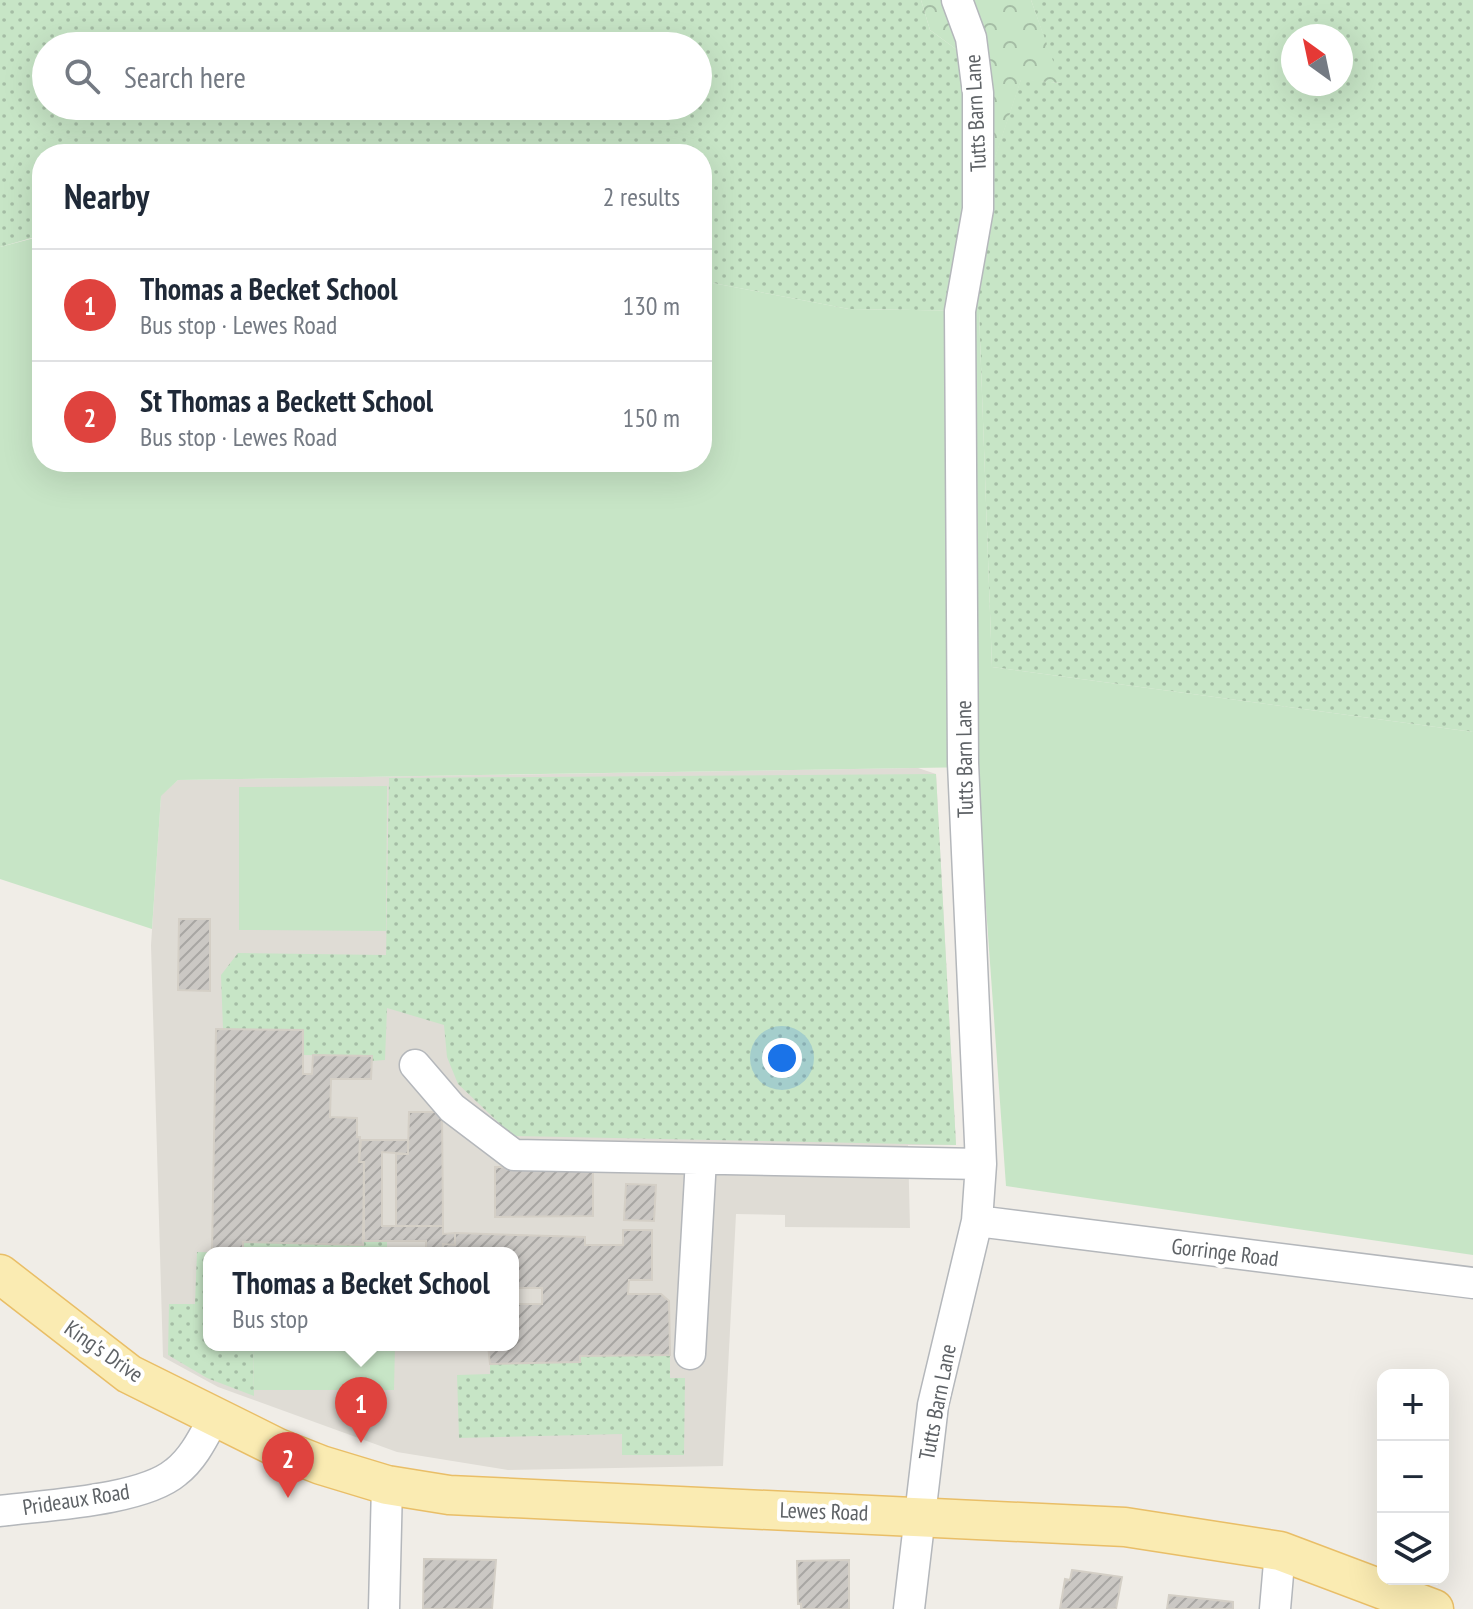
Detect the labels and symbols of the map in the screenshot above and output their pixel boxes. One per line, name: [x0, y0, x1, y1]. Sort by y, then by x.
north arrow: [1281, 24, 1353, 96]
street label: Tutts Barn Lane: [958, 54, 992, 172]
street label: Tutts Barn Lane: [949, 700, 979, 818]
your location: [762, 1038, 802, 1078]
street label: Gorringe Road: [1170, 1232, 1280, 1272]
street label: King's Drive: [59, 1314, 149, 1388]
street label: Tutts Barn Lane: [912, 1342, 962, 1462]
pin: 1: [335, 1377, 387, 1443]
pin: 2: [262, 1432, 314, 1498]
street label: Prideaux Road: [21, 1477, 131, 1521]
street label: Lewes Road: [779, 1495, 869, 1527]

